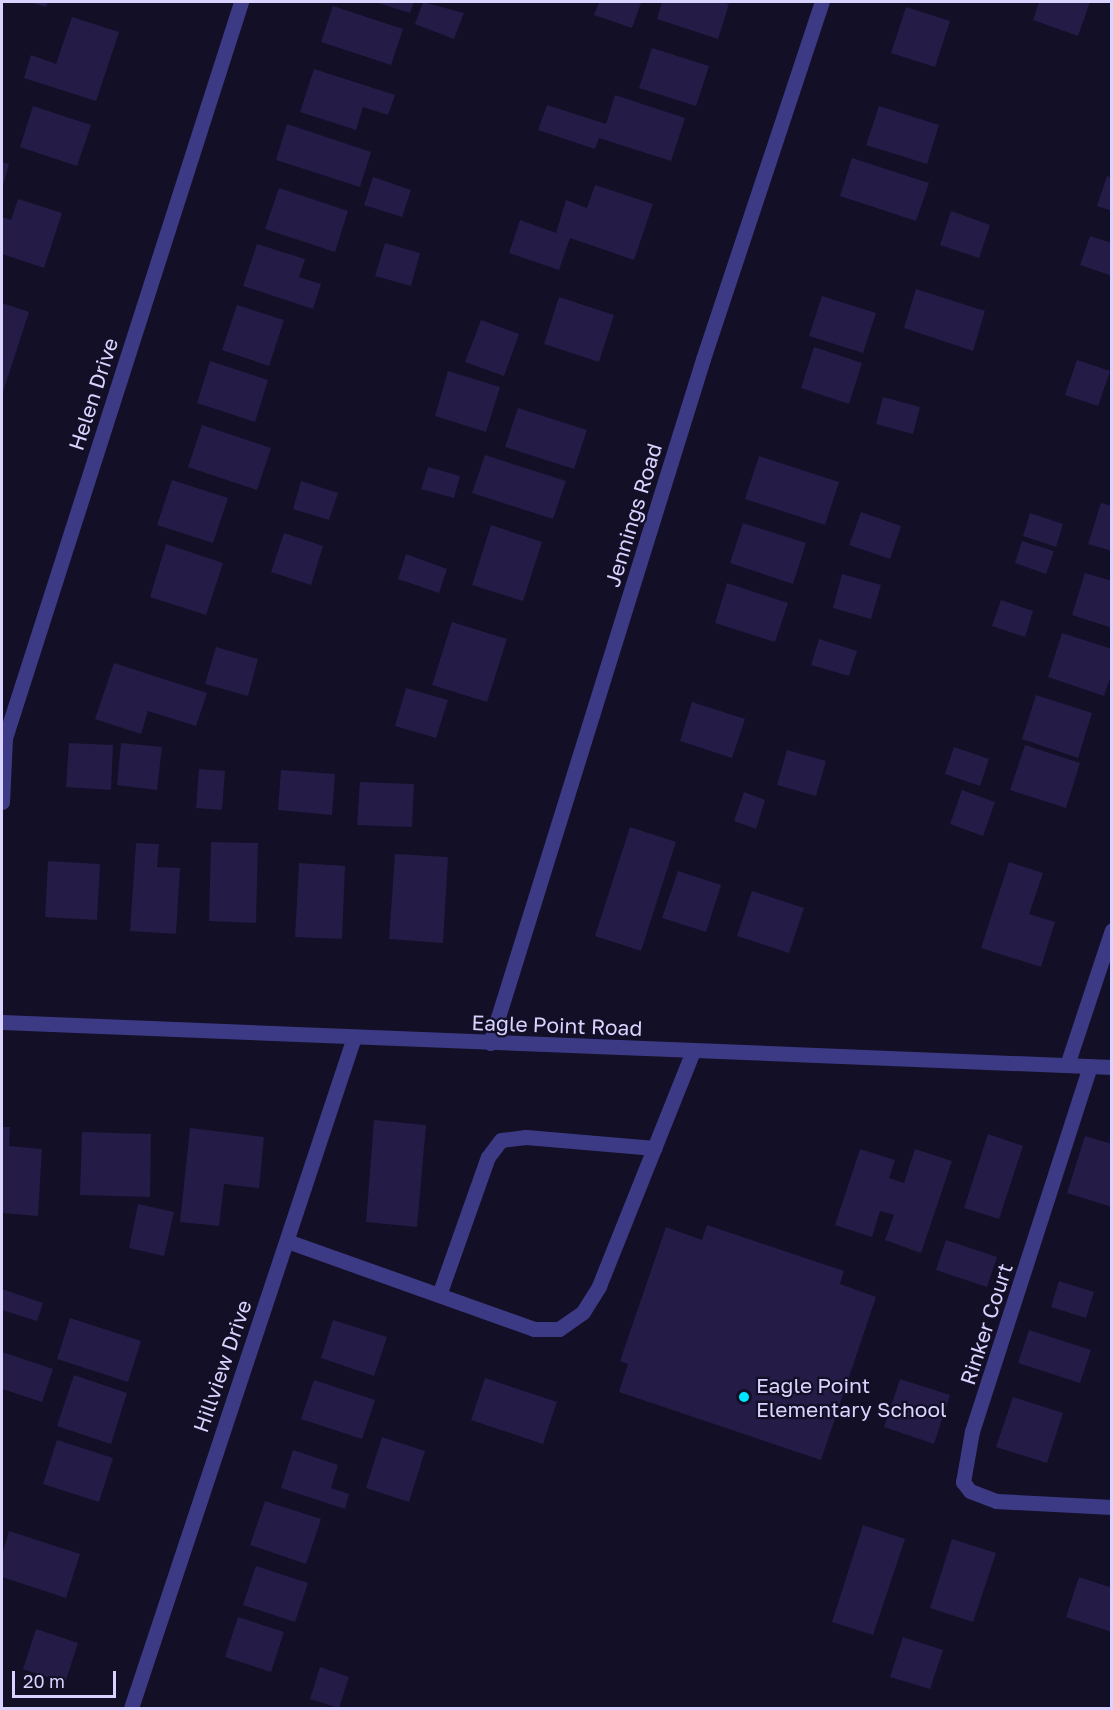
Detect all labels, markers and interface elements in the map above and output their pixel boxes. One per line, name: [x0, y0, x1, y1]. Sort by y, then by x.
street label: Helen Drive: [63, 334, 123, 454]
street label: Jennings Road: [599, 440, 667, 590]
street label: Eagle Point Road: [471, 1009, 643, 1041]
street label: Rinker Court: [954, 1260, 1018, 1388]
street label: Hillview Drive: [188, 1297, 256, 1435]
place label: Eagle Point Elementary School: [756, 1372, 947, 1422]
marker: Eagle Point Elementary School: [737, 1390, 751, 1404]
scale bar: [15, 1659, 118, 1697]
text: 20 m: [23, 1670, 65, 1692]

